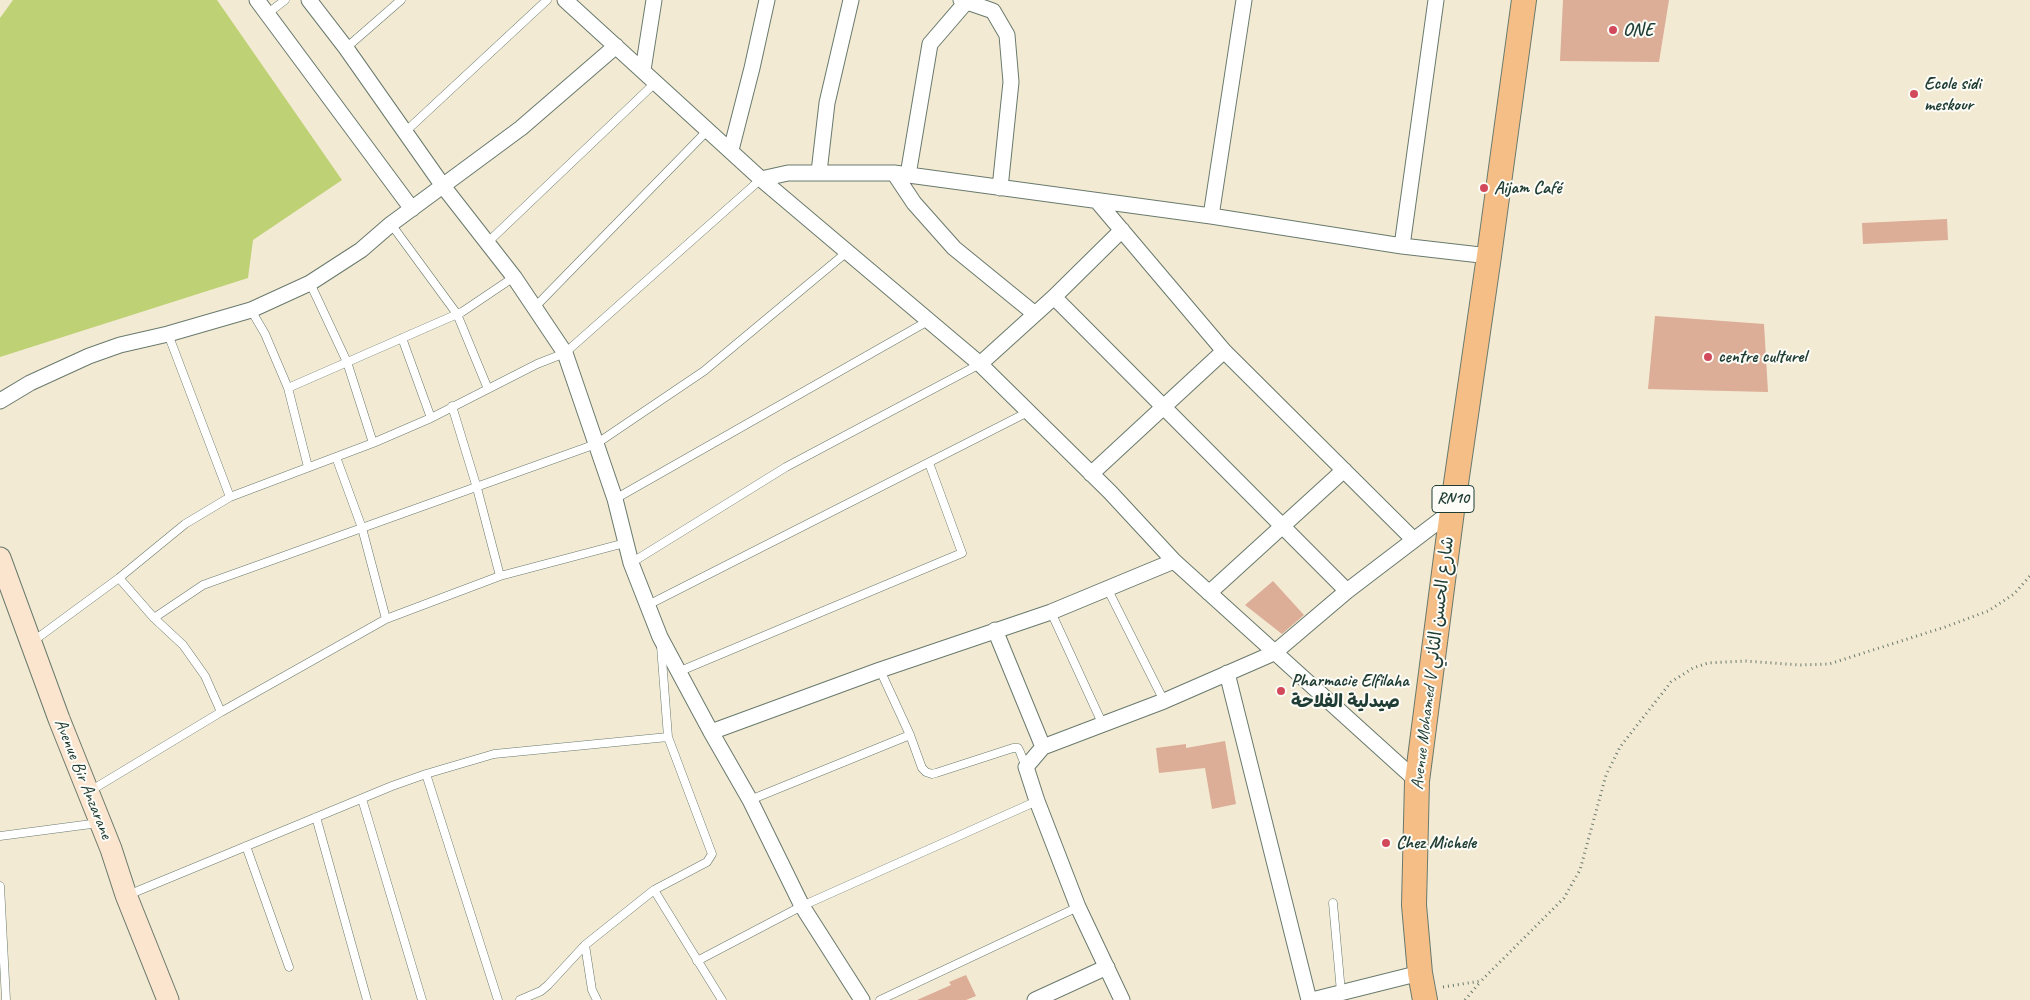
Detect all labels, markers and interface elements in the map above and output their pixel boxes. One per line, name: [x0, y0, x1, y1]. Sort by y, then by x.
place label: ONE: [1623, 19, 1653, 41]
marker: ONE: [1607, 24, 1619, 36]
place label: Ecole sidi meskour: [1924, 73, 1981, 116]
marker: Ecole sidi meskour: [1908, 88, 1920, 100]
place label: Aijam Café: [1494, 177, 1561, 199]
marker: Aijam Café: [1478, 182, 1490, 194]
place label: centre culturel: [1718, 346, 1806, 368]
marker: centre culturel: [1702, 351, 1714, 363]
road number: RN10: [1432, 486, 1474, 512]
street label: Avenue Mohamed V شارع الحسن الثاني: [1407, 535, 1459, 791]
place label: Pharmacie Elfilaha صيدلية الفلاحة: [1291, 670, 1409, 712]
marker: Pharmacie Elfilaha صيدلية الفلاحة: [1275, 685, 1287, 697]
street label: Avenue Bir Anzarane: [49, 716, 117, 842]
place label: Chez Michele: [1396, 832, 1476, 854]
marker: Chez Michele: [1380, 837, 1392, 849]

